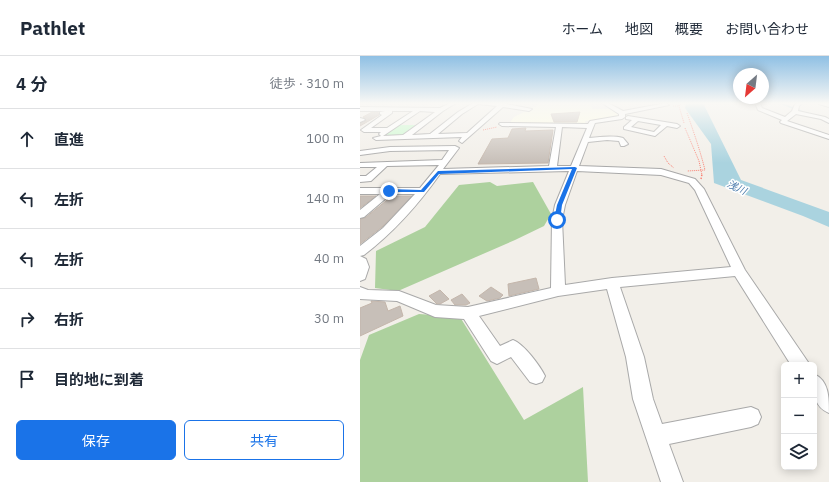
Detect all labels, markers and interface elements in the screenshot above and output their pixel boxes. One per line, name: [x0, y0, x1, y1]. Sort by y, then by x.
text: Pathlet: [20, 16, 85, 40]
text: ホーム: [561, 20, 603, 38]
text: 地図: [625, 20, 653, 38]
text: 概要: [675, 20, 703, 38]
text: お問い合わせ: [725, 20, 809, 38]
north arrow: [733, 68, 769, 104]
text: 4 分: [16, 73, 47, 95]
text: 徒歩 · 310 m: [270, 75, 344, 92]
icon: ahead: [16, 128, 38, 150]
text: 直進: [54, 130, 84, 149]
text: 100 m: [306, 130, 344, 147]
water label: 浅川: [725, 177, 750, 198]
route end: [380, 182, 398, 200]
icon: left: [16, 188, 38, 210]
text: 左折: [54, 190, 84, 209]
text: 140 m: [306, 190, 344, 207]
route start: [548, 211, 566, 229]
icon: left: [16, 248, 38, 270]
text: 左折: [54, 250, 84, 269]
text: 40 m: [314, 250, 344, 267]
icon: right: [16, 308, 38, 330]
text: 右折: [54, 310, 84, 329]
text: 30 m: [314, 310, 344, 327]
map controls: [781, 362, 817, 470]
button: +: [781, 362, 817, 398]
icon: arrive: [16, 368, 38, 390]
text: 目的地に到着: [54, 370, 144, 389]
button: −: [781, 398, 817, 434]
button: 保存: [16, 420, 176, 460]
button: 共有: [184, 420, 344, 460]
button: layers: [781, 434, 817, 470]

